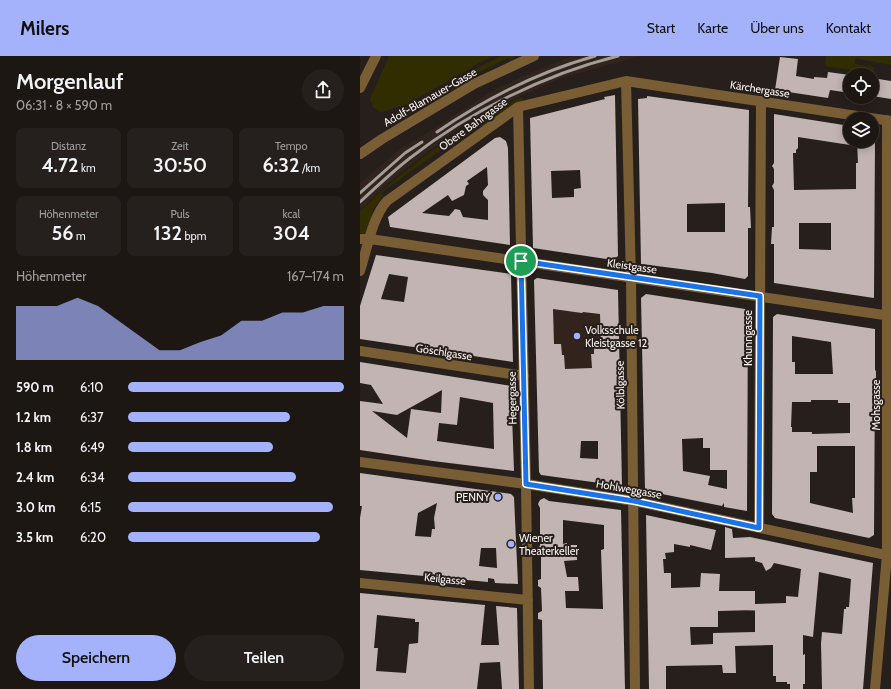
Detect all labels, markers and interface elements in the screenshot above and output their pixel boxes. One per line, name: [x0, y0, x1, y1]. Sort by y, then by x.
text: Milers: [20, 17, 69, 40]
text: Start: [647, 19, 675, 37]
text: Karte: [697, 19, 728, 37]
text: Über uns: [750, 19, 804, 37]
text: Kontakt: [826, 19, 871, 37]
street label: Adolf-Blamauer-Gasse: [381, 64, 479, 129]
text: Morgenlauf: [16, 68, 123, 95]
map controls: [843, 68, 879, 148]
button: locate: [843, 68, 879, 104]
button: share: [302, 69, 344, 111]
street label: Kärchergasse: [729, 77, 791, 101]
street label: Obere Bahngasse: [436, 94, 510, 153]
text: 06:31 · 8 × 590 m: [16, 97, 112, 113]
button: layers: [843, 112, 879, 148]
text: Distanz: [51, 139, 86, 153]
text: Zeit: [171, 139, 189, 153]
text: Tempo: [275, 139, 308, 153]
text: 4.72: [42, 153, 79, 177]
text: 30:50: [153, 153, 207, 177]
text: 6:32: [263, 153, 300, 177]
text: km: [79, 161, 96, 175]
text: /km: [300, 161, 320, 175]
text: Höhenmeter: [39, 207, 98, 221]
text: Puls: [170, 207, 190, 221]
text: kcal: [283, 207, 300, 221]
text: 56: [52, 221, 74, 245]
text: 132: [154, 221, 182, 245]
text: 304: [273, 221, 310, 245]
text: m: [74, 229, 86, 243]
text: bpm: [182, 229, 206, 243]
pin: [504, 244, 538, 278]
icon: arrive: [510, 250, 532, 272]
street label: Kleistgasse: [606, 256, 658, 276]
text: Höhenmeter: [16, 268, 86, 284]
text: 167–174 m: [287, 268, 344, 284]
street label: Khunngasse: [741, 310, 755, 366]
place label: Volksschule Kleistgasse 12: [585, 323, 648, 350]
marker: Volksschule Kleistgasse 12: [572, 331, 582, 341]
street label: Göschlgasse: [415, 341, 474, 363]
street label: Kölblgasse: [613, 360, 627, 409]
street label: Hegergasse: [505, 371, 519, 425]
text: 590 m: [16, 379, 54, 395]
text: 6:10: [80, 379, 103, 395]
street label: Mohsgasse: [869, 379, 883, 430]
text: 1.2 km: [16, 409, 51, 425]
text: 6:37: [80, 409, 104, 425]
text: 1.8 km: [16, 439, 52, 455]
text: 6:49: [80, 439, 105, 455]
text: 2.4 km: [16, 469, 54, 485]
text: 6:34: [80, 469, 105, 485]
street label: Hohlweggasse: [595, 476, 663, 502]
place label: PENNY: [456, 490, 491, 504]
marker: PENNY: [493, 492, 503, 502]
text: 3.0 km: [16, 499, 55, 515]
text: 6:15: [80, 499, 101, 515]
text: 3.5 km: [16, 529, 53, 545]
text: 6:20: [80, 529, 106, 545]
place label: Wiener Theaterkeller: [519, 531, 579, 558]
marker: Wiener Theaterkeller: [506, 539, 516, 549]
street label: Keilgasse: [423, 570, 467, 588]
button: Speichern: [16, 635, 176, 681]
button: Teilen: [184, 635, 344, 681]

